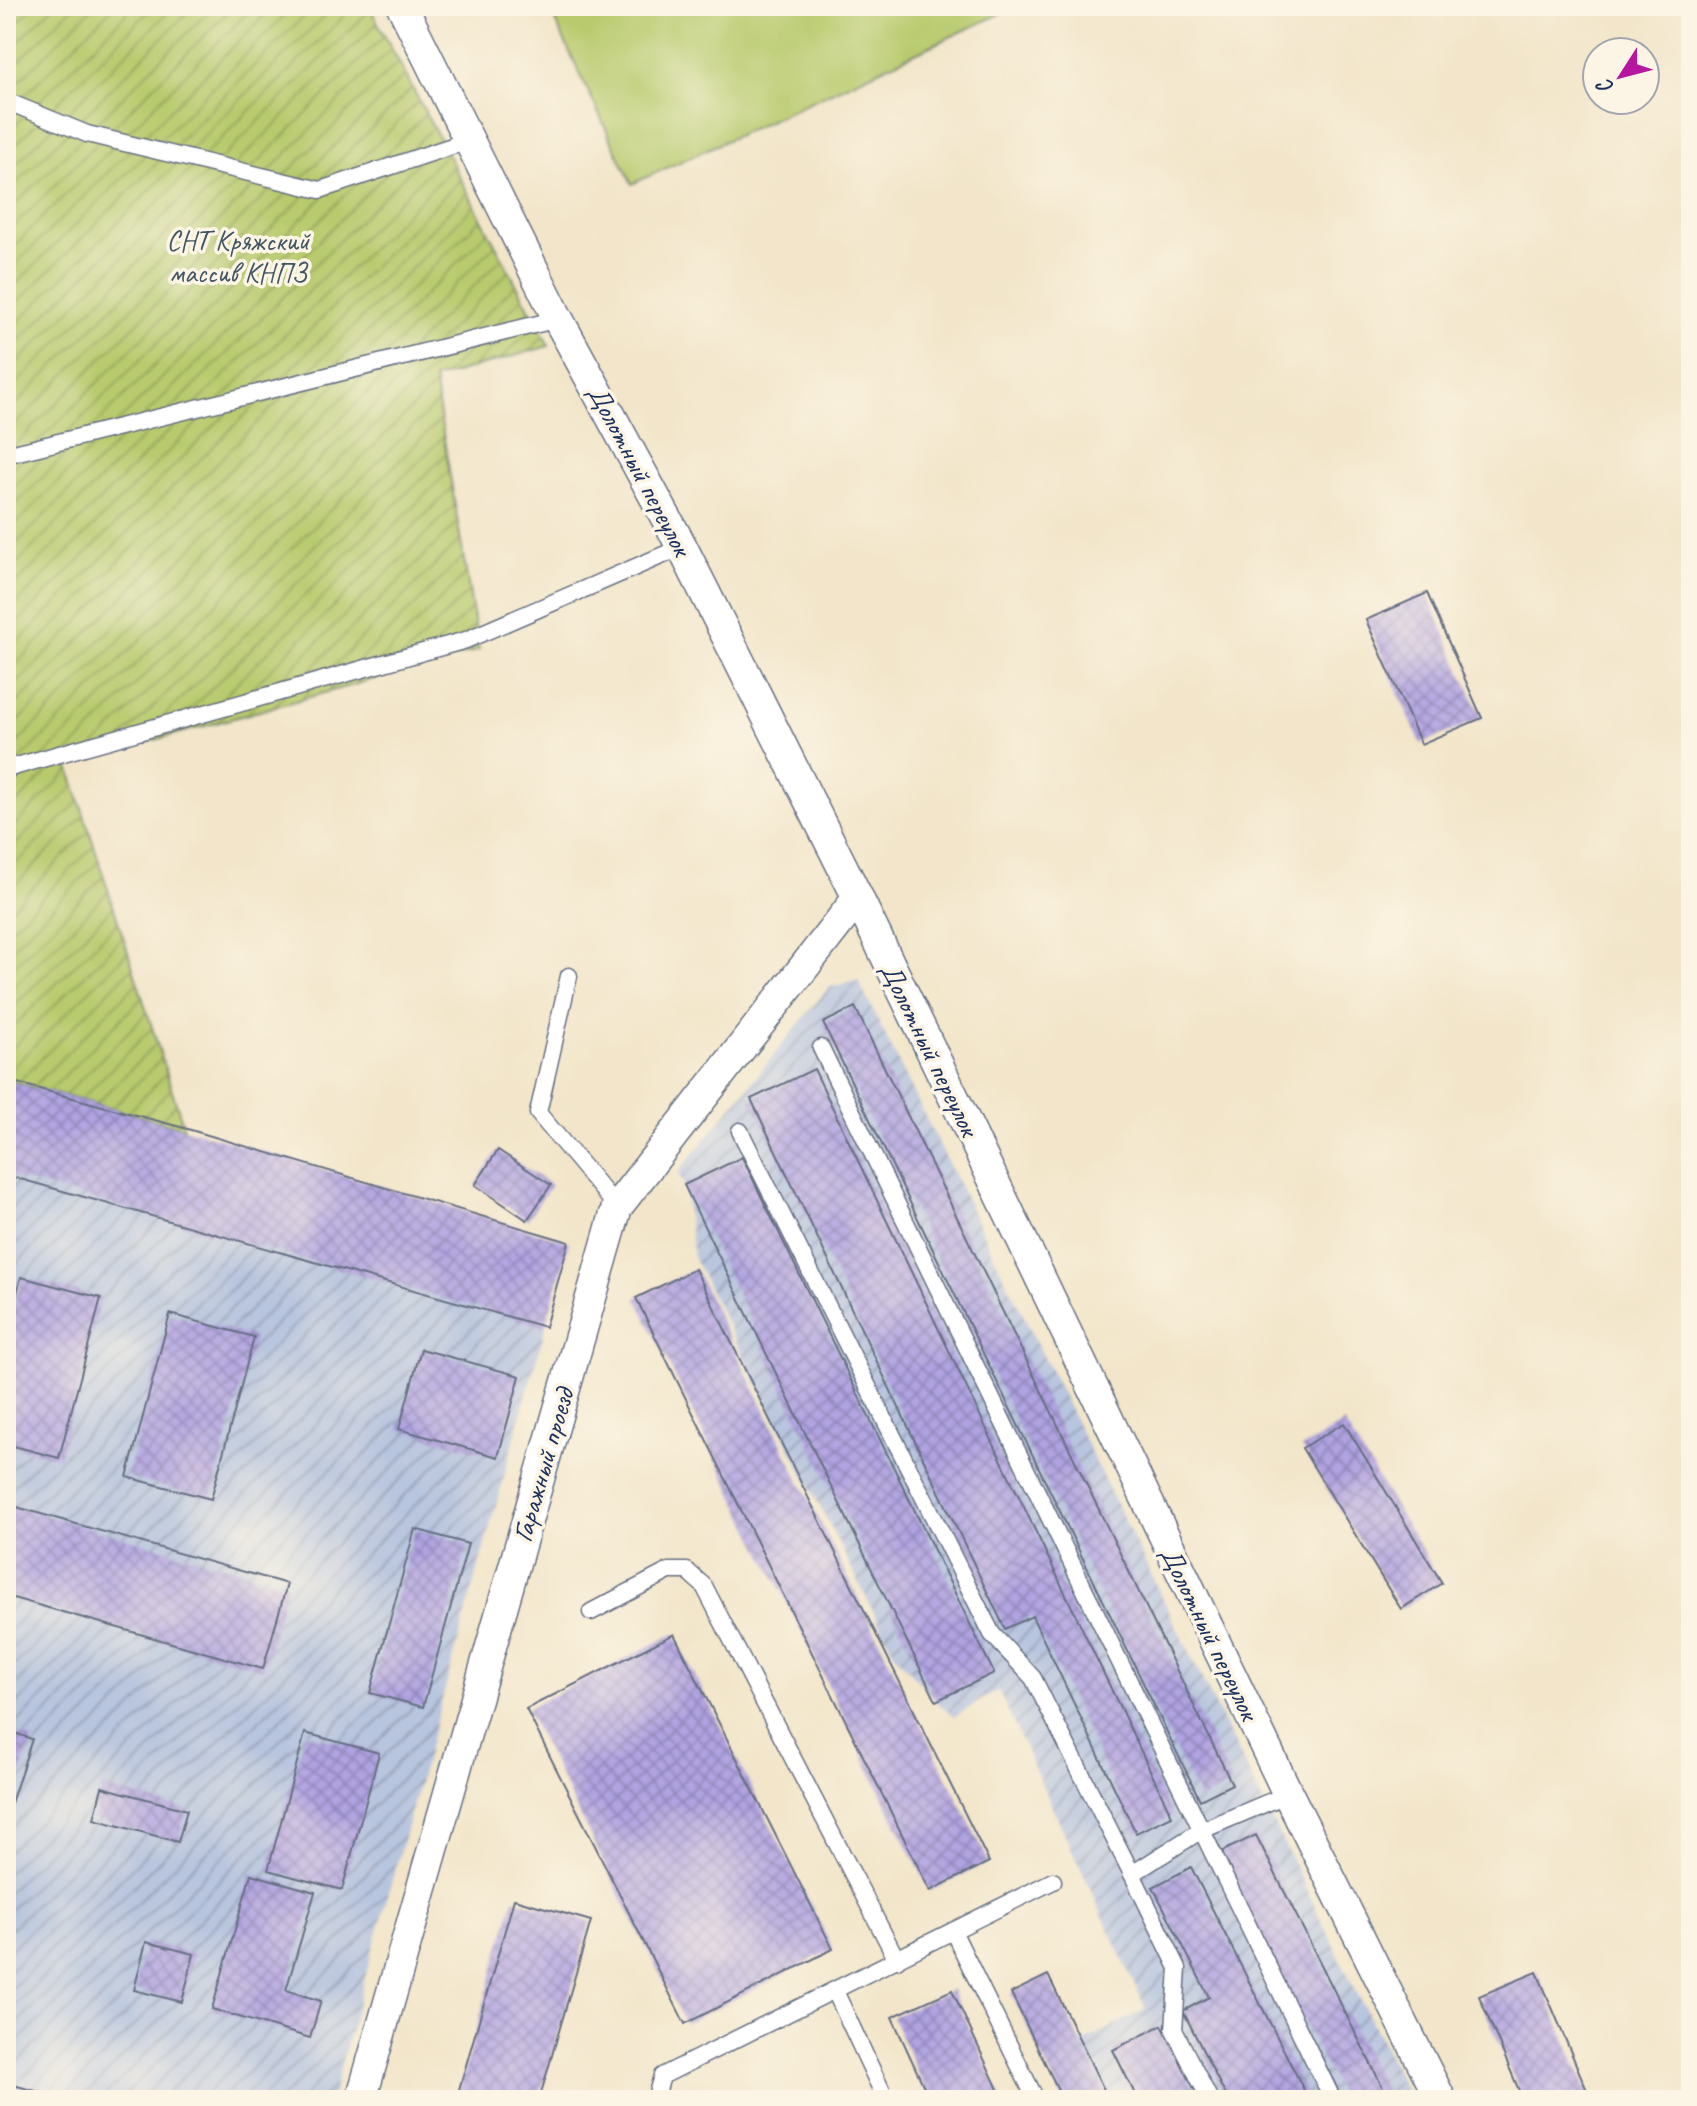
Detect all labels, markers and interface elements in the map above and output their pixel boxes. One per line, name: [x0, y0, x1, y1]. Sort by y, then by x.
north arrow: [1581, 36, 1661, 116]
text: С: [1589, 72, 1620, 100]
park label: СНТ Кряжский массив КНПЗ: [166, 223, 311, 290]
street label: Долотный переулок: [580, 378, 701, 564]
street label: Долотный переулок: [873, 957, 988, 1144]
street label: Гаражный проезд: [504, 1381, 582, 1546]
street label: Долотный переулок: [1153, 1541, 1268, 1728]

